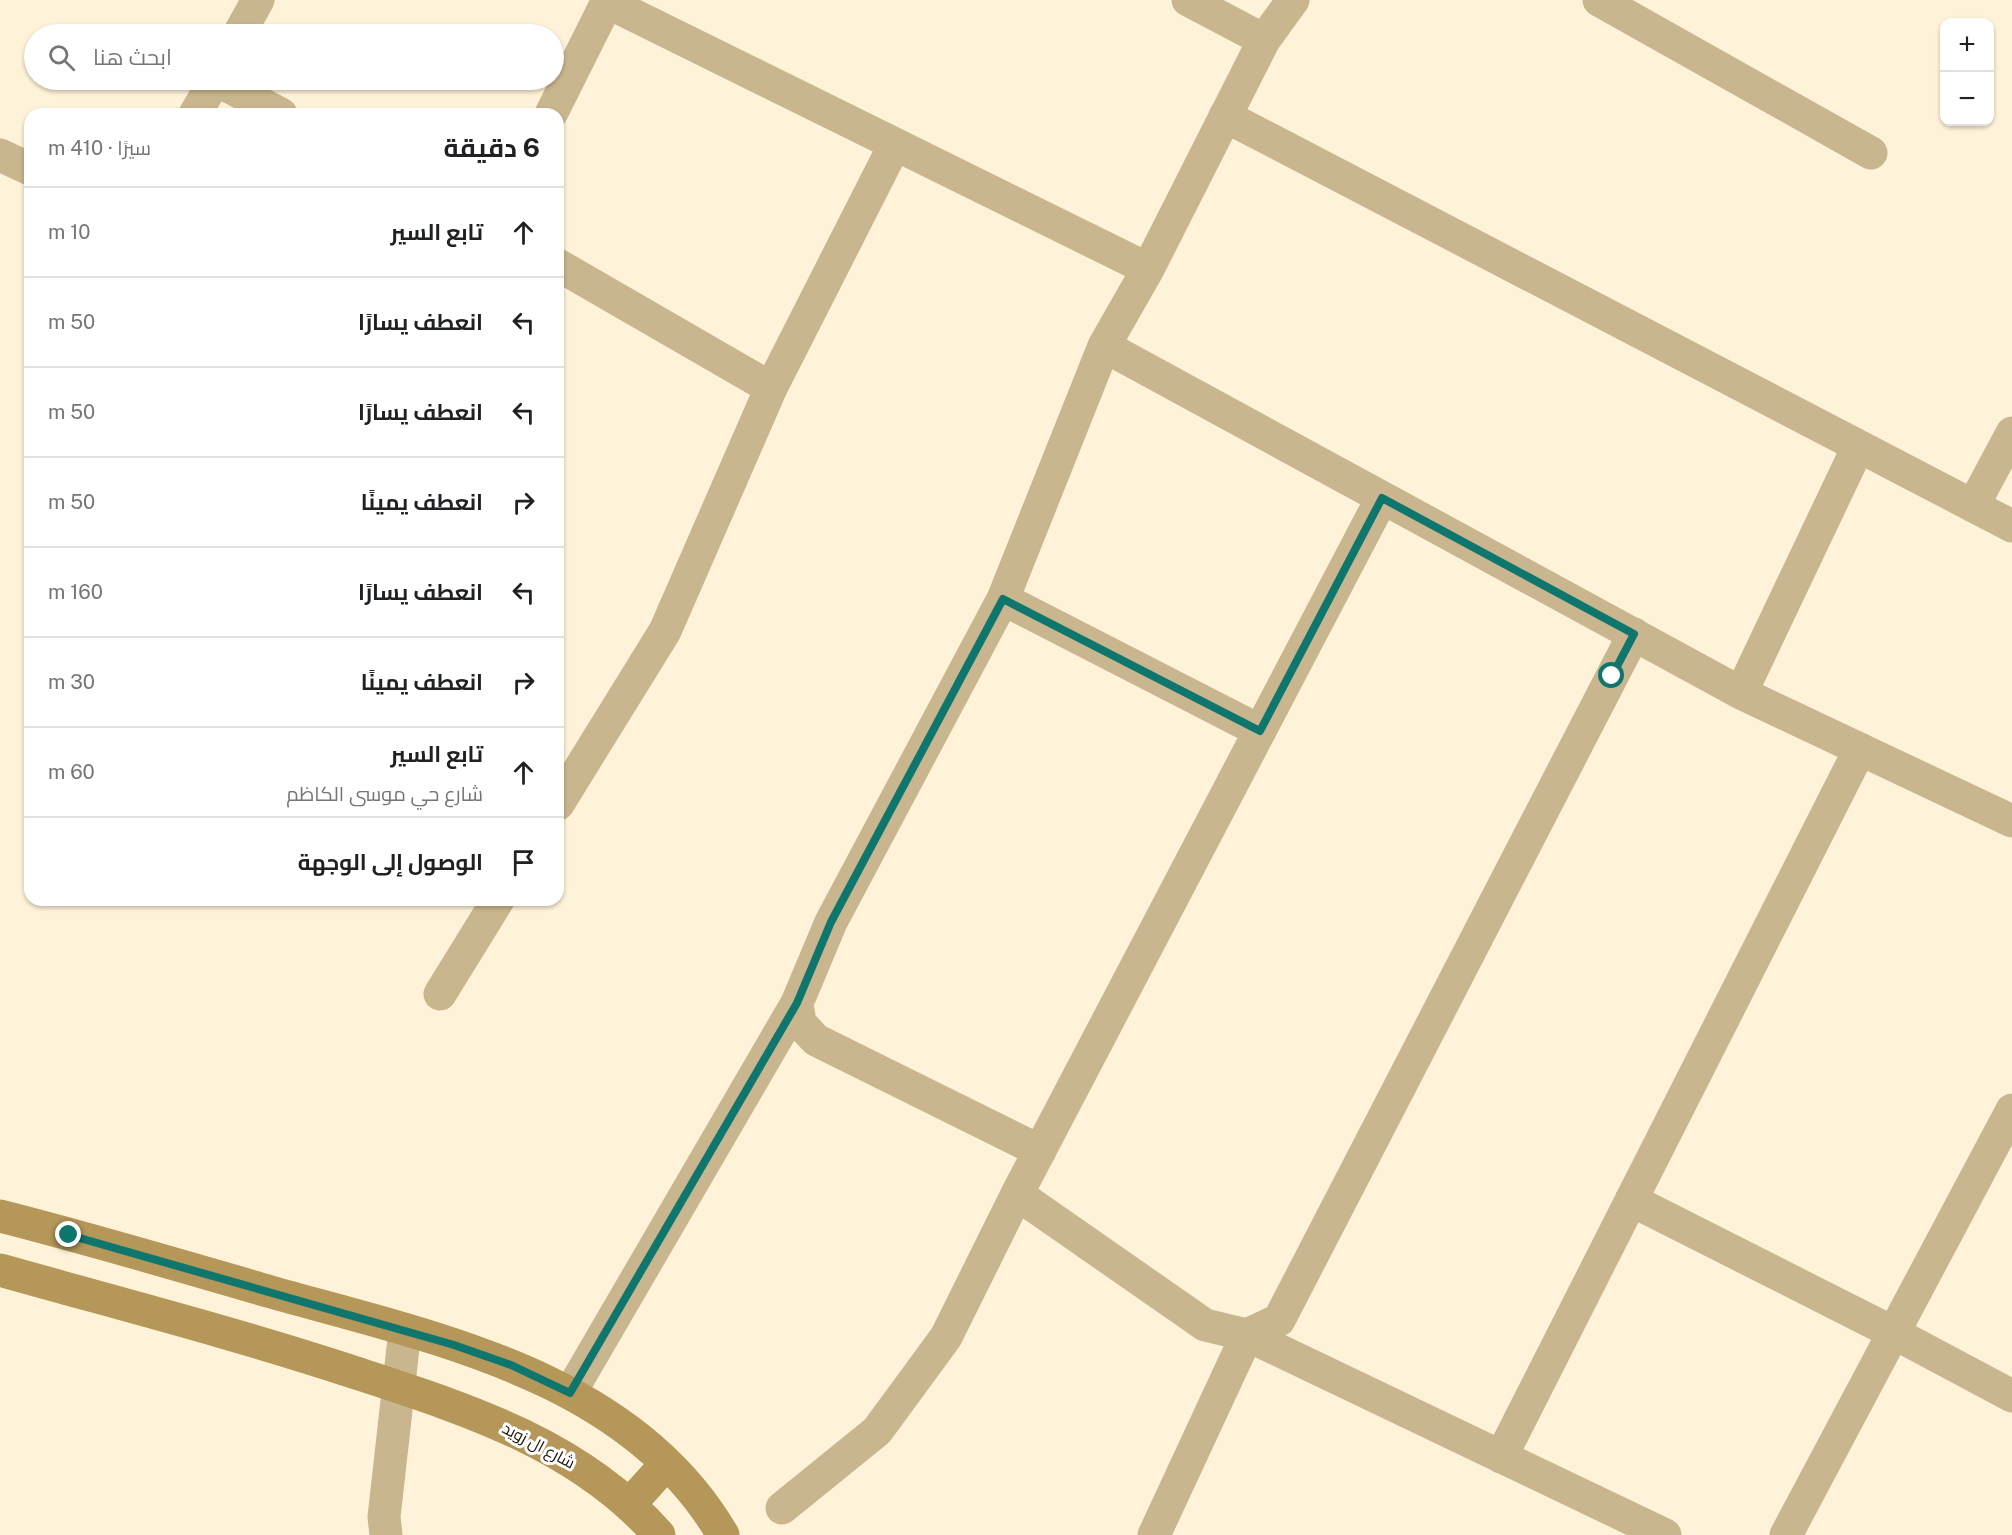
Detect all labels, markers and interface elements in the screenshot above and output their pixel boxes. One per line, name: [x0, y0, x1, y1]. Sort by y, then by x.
map controls: [1940, 18, 1994, 126]
button: +: [1940, 18, 1994, 72]
search box: [24, 24, 564, 90]
icon: search: [45, 41, 78, 74]
text: ابحث هنا: [93, 44, 172, 70]
button: −: [1940, 72, 1994, 126]
text: 6 دقيقة: [443, 132, 540, 163]
text: سيرًا · 410 m: [48, 136, 151, 160]
icon: ahead: [507, 216, 540, 249]
text: تابع السير: [391, 219, 483, 245]
text: 10 m: [48, 220, 91, 244]
icon: left: [507, 306, 540, 339]
text: انعطف يسارًا: [358, 309, 483, 335]
text: 50 m: [48, 310, 95, 334]
icon: left: [507, 396, 540, 429]
text: انعطف يسارًا: [358, 399, 483, 425]
text: 50 m: [48, 400, 95, 424]
icon: right: [507, 486, 540, 519]
text: انعطف يمينًا: [361, 489, 483, 515]
text: 50 m: [48, 490, 95, 514]
icon: left: [507, 576, 540, 609]
text: انعطف يسارًا: [358, 579, 483, 605]
text: 160 m: [48, 580, 103, 604]
route start: [1598, 662, 1624, 688]
icon: right: [507, 666, 540, 699]
text: انعطف يمينًا: [361, 669, 483, 695]
text: 30 m: [48, 670, 95, 694]
text: تابع السير: [391, 741, 483, 767]
icon: ahead: [507, 756, 540, 789]
text: 60 m: [48, 760, 95, 784]
text: شارع حي موسى الكاظم: [286, 782, 483, 806]
icon: arrive: [507, 846, 540, 879]
text: الوصول إلى الوجهة: [298, 849, 483, 875]
route end: [55, 1221, 81, 1247]
street label: شارع ال زويد: [498, 1418, 578, 1474]

